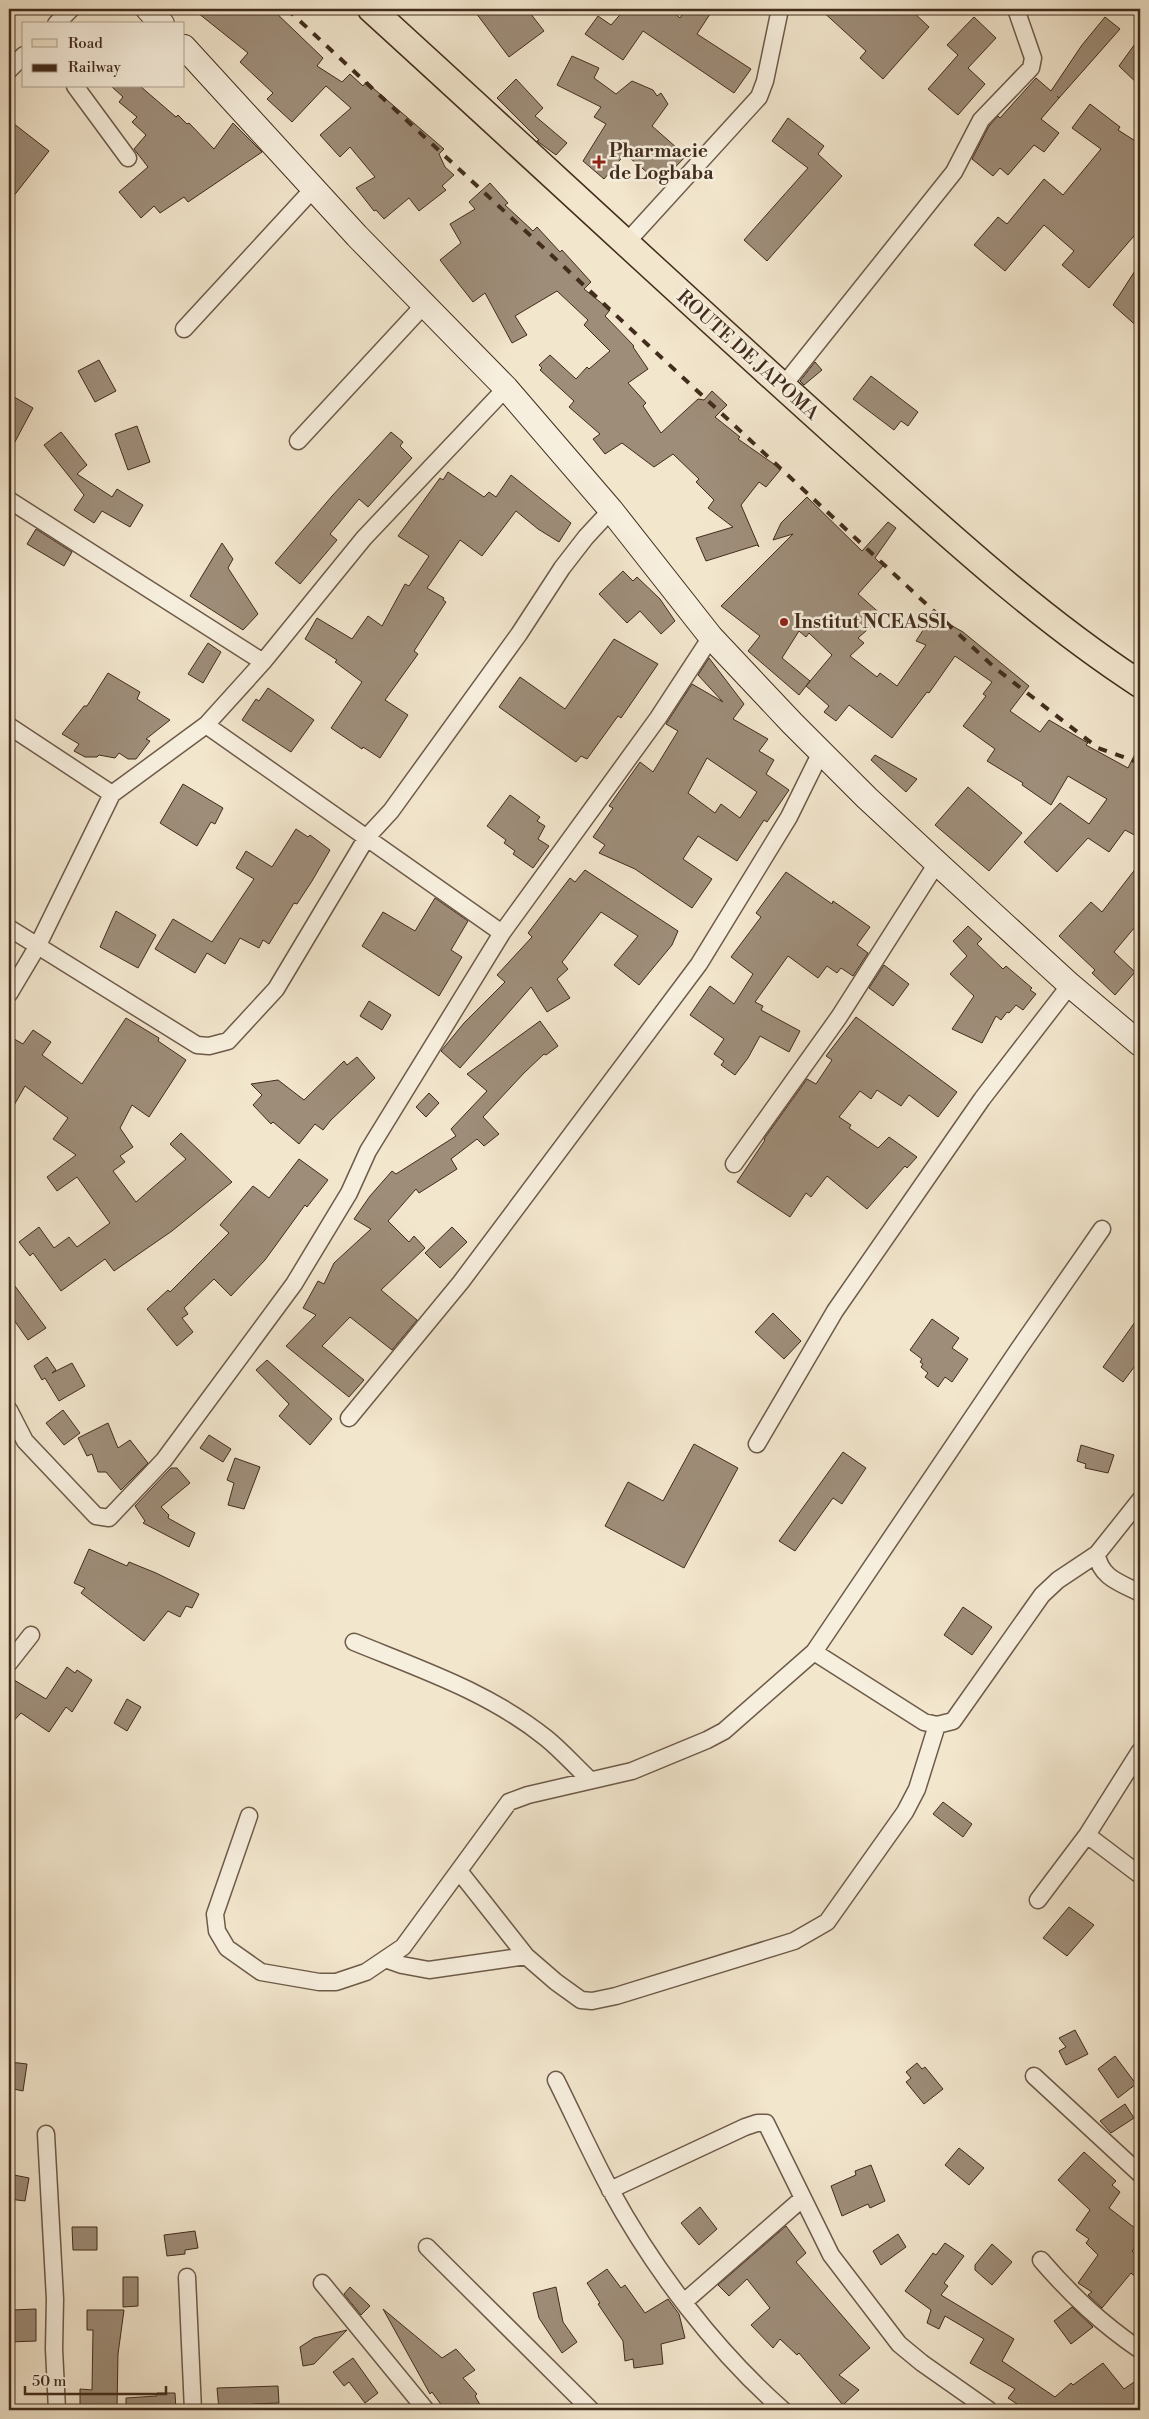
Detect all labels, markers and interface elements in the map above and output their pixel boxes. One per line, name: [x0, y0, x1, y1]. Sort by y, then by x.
legend: [22, 22, 185, 88]
text: Road: [68, 34, 103, 53]
text: Railway: [68, 58, 122, 77]
place label: Pharmacie de Logbaba: [609, 139, 714, 185]
marker: Pharmacie de Logbaba: [593, 156, 605, 168]
street label: ROUTE DE JAPOMA: [672, 285, 825, 426]
place label: Institut NCEASSI: [794, 610, 947, 634]
marker: Institut NCEASSI: [778, 616, 790, 628]
scale bar: [25, 2364, 166, 2396]
text: 50 m: [32, 2372, 66, 2391]

